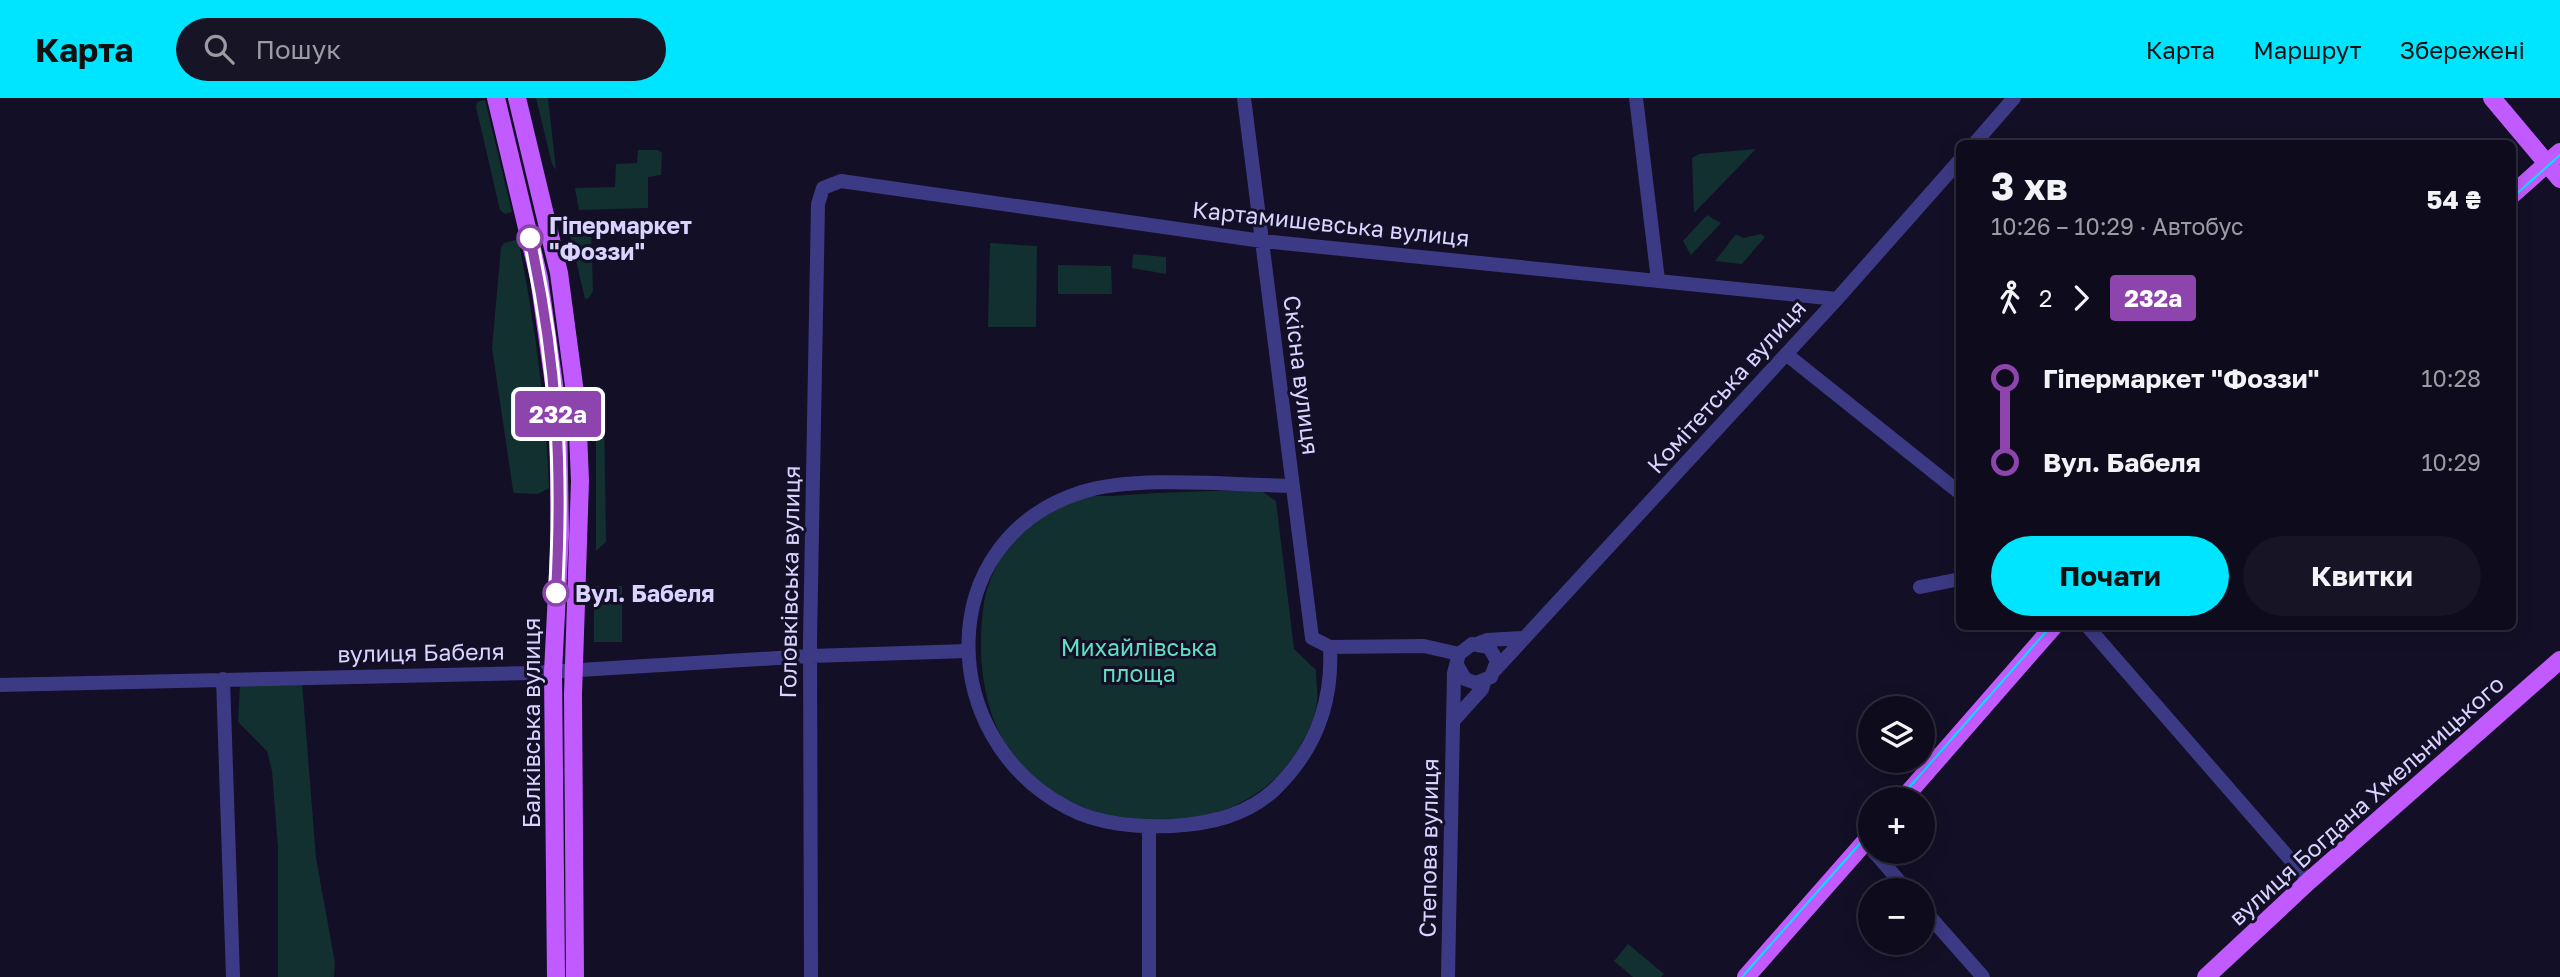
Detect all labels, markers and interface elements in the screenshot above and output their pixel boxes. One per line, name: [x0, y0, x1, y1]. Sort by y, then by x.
search box: [176, 18, 666, 81]
text: Карта: [35, 30, 134, 69]
icon: search: [200, 30, 238, 68]
text: Пошук: [256, 34, 341, 65]
text: Карта: [2146, 35, 2215, 64]
text: Маршрут: [2253, 35, 2362, 64]
text: Збережені: [2400, 35, 2525, 64]
text: 3 хв: [1991, 163, 2068, 208]
text: 54 ₴: [2427, 184, 2481, 215]
street label: Картамишевська вулиця: [1191, 195, 1471, 251]
place label: Гіпермаркет "Фоззи": [549, 211, 692, 265]
text: 10:26 – 10:29 · Автобус: [1991, 212, 2243, 240]
marker: Гіпермаркет "Фоззи": [517, 225, 543, 251]
icon: walk: [1991, 279, 2029, 317]
icon: forward: [2062, 279, 2100, 317]
text: 232а: [2124, 283, 2182, 312]
text: 2: [2039, 284, 2052, 312]
street label: Комітетська вулиця: [1641, 293, 1811, 479]
street label: Cкісна вулиця: [1278, 294, 1326, 456]
text: Гіпермаркет "Фоззи": [2043, 363, 2320, 394]
text: 10:28: [2421, 364, 2481, 392]
line badge: 232а: [509, 391, 607, 437]
text: 232а: [529, 399, 587, 428]
text: Вул. Бабеля: [2043, 447, 2201, 478]
text: 10:29: [2421, 448, 2481, 476]
street label: Головківська вулиця: [773, 465, 805, 699]
button: Почати: [1991, 536, 2229, 616]
button: Квитки: [2243, 536, 2481, 616]
place label: Вул. Бабеля: [575, 579, 715, 607]
marker: Вул. Бабеля: [543, 580, 569, 606]
street label: Балківська вулиця: [517, 618, 545, 828]
park label: Михайлівська площа: [1061, 633, 1217, 687]
street label: вулиця Бабеля: [337, 637, 505, 667]
street label: вулиця Богдана Хмельницького: [2223, 669, 2509, 931]
map controls: [1858, 696, 1935, 955]
button: layers: [1858, 696, 1935, 773]
street label: Степова вулиця: [1412, 758, 1444, 938]
button: +: [1858, 787, 1935, 864]
button: −: [1858, 878, 1935, 955]

